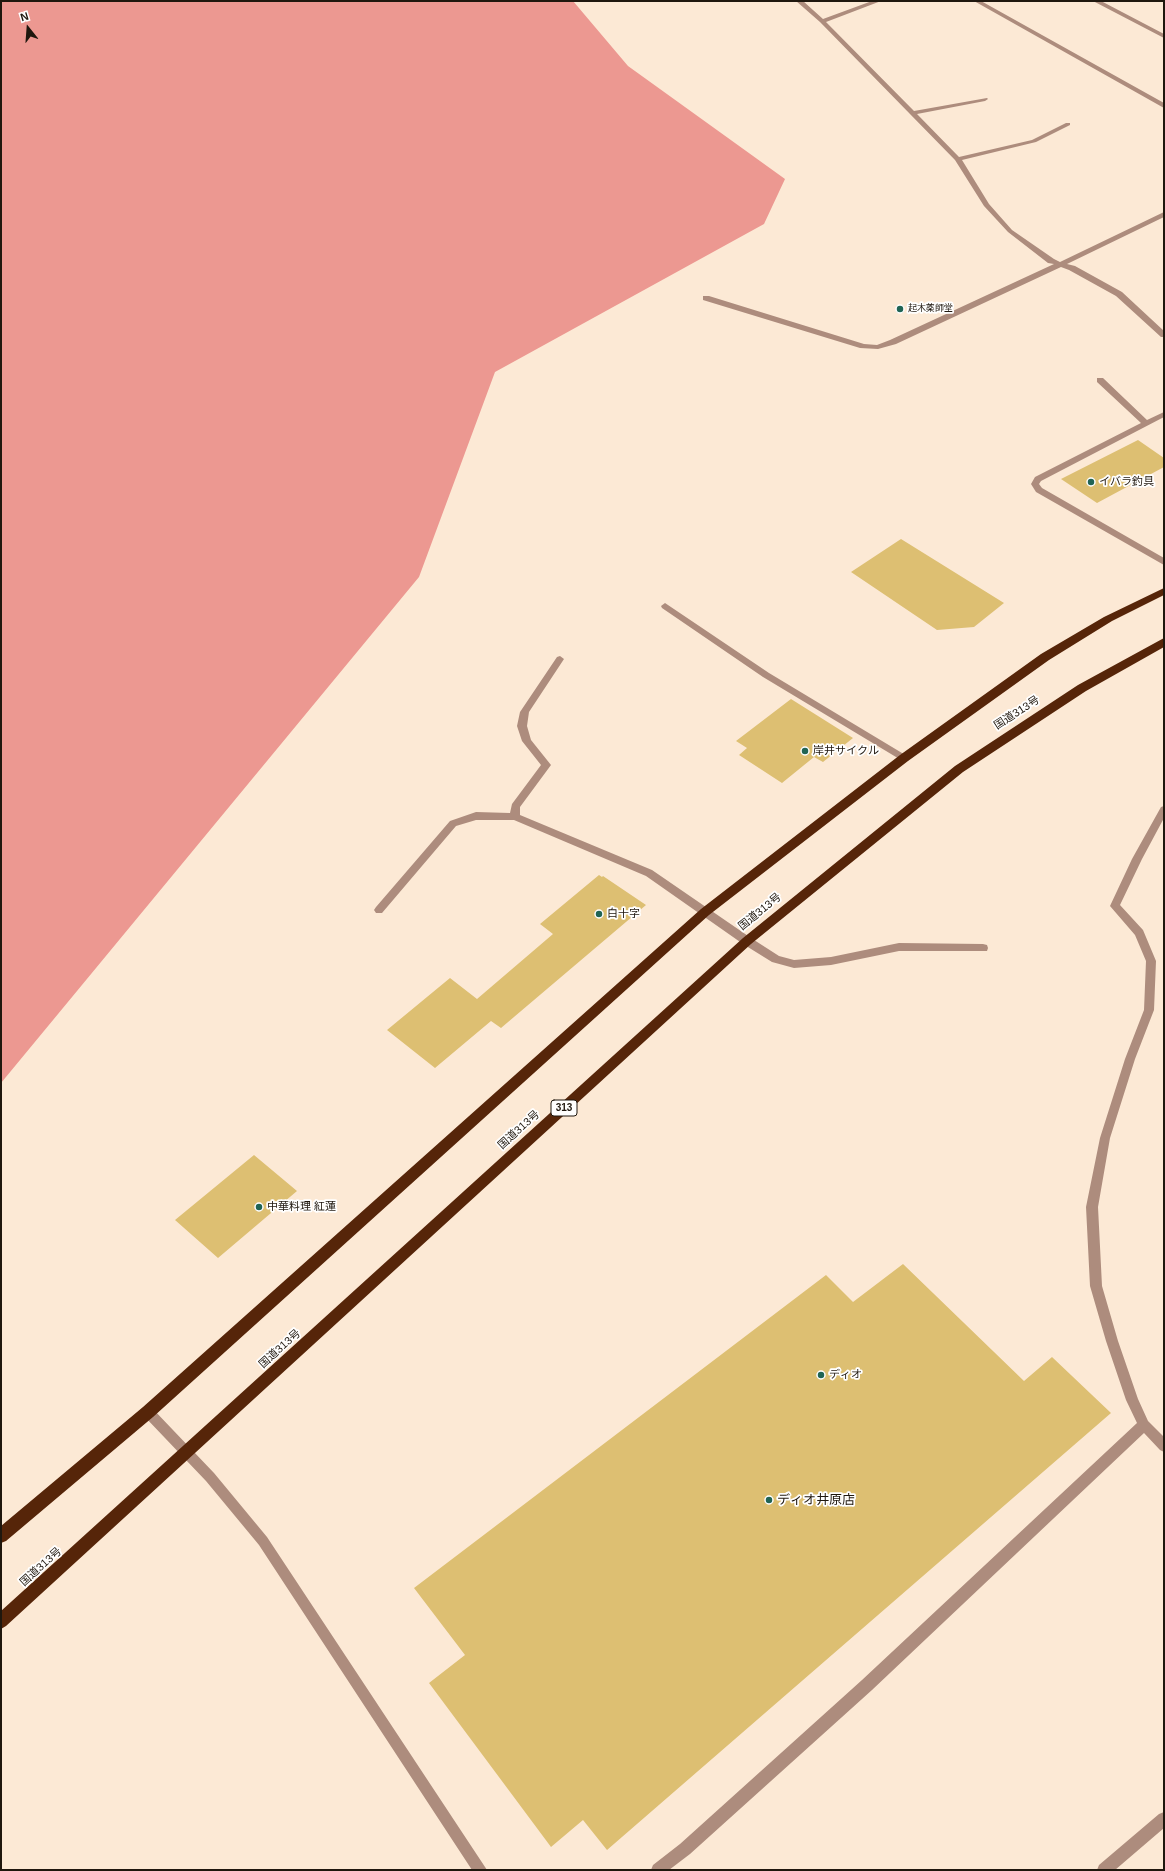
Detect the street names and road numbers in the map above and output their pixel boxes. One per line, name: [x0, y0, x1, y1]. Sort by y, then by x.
street label: 国道313号: [992, 693, 1042, 733]
street label: 国道313号: [736, 891, 784, 933]
road number: 313: [551, 1100, 577, 1116]
street label: 国道313号: [496, 1108, 542, 1152]
street label: 国道313号: [257, 1327, 303, 1371]
street label: 国道313号: [18, 1545, 64, 1589]

